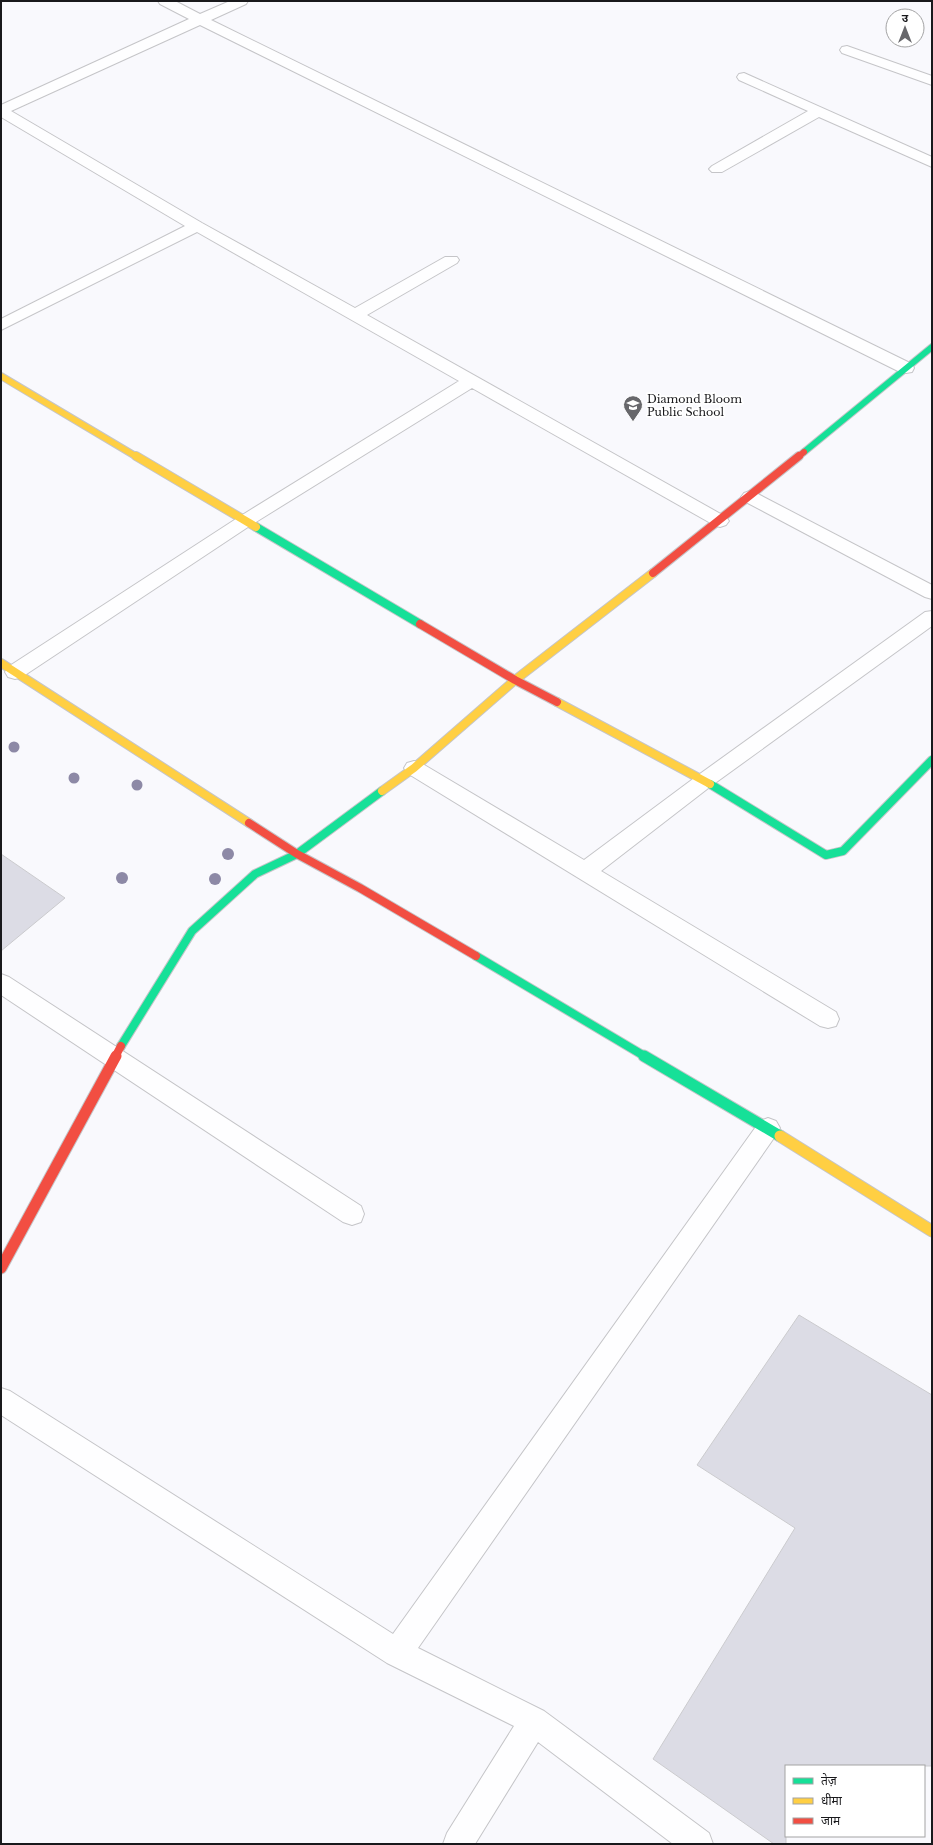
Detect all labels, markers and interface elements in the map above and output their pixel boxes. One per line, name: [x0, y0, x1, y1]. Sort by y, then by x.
north arrow: [885, 8, 925, 48]
text: उ: [902, 11, 909, 25]
place label: Diamond Bloom Public School: [647, 392, 742, 419]
school or university icon: Diamond Bloom Public School: [622, 394, 644, 422]
legend: [785, 1765, 925, 1837]
text: तेज़: [821, 1773, 838, 1788]
text: धीमा: [821, 1793, 843, 1808]
text: जाम: [821, 1813, 841, 1828]

